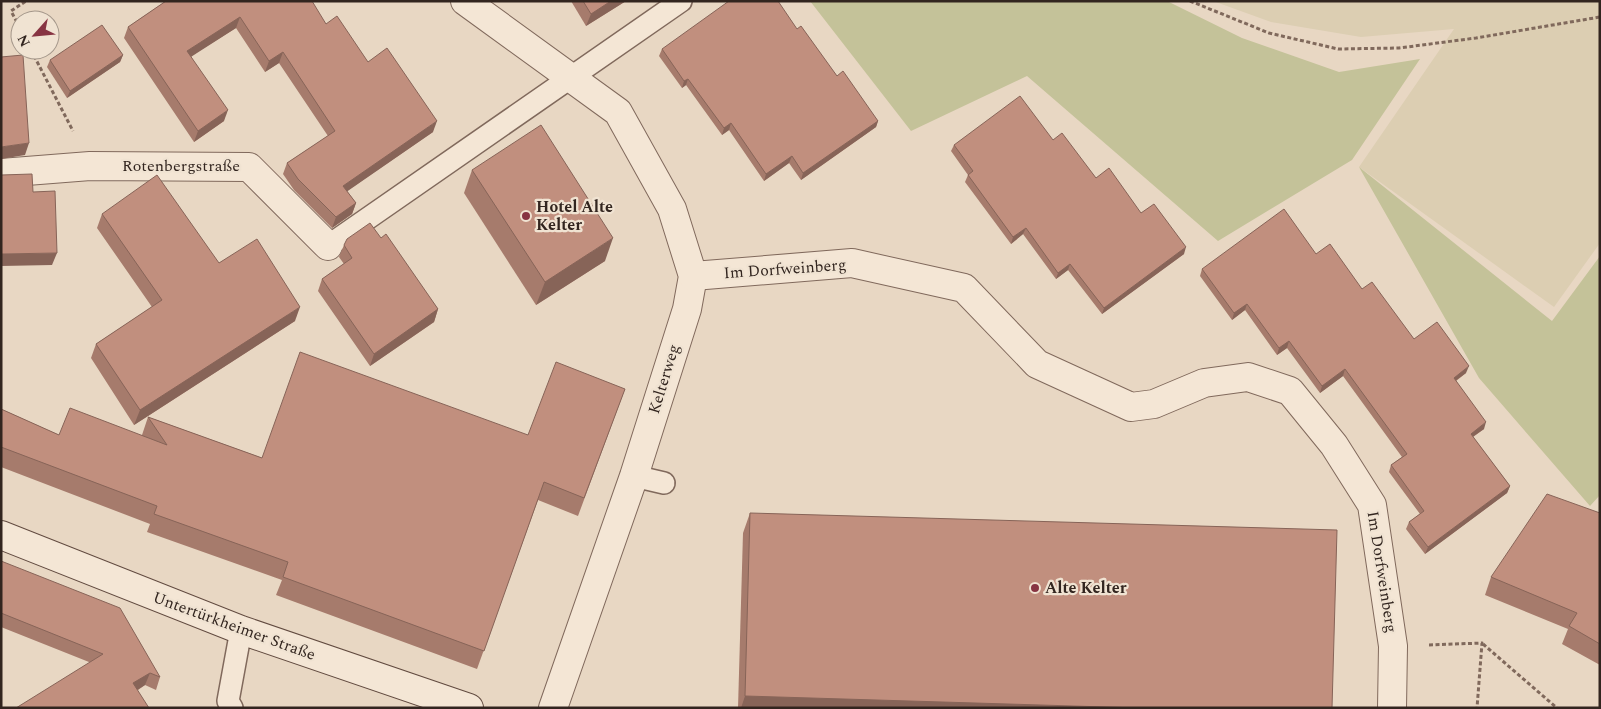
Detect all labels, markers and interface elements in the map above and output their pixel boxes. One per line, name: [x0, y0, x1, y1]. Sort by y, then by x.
north arrow: [10, 10, 60, 60]
text: N: [12, 31, 36, 51]
street label: Rotenbergstraße: [122, 154, 240, 178]
place label: Hotel Alte Kelter: [536, 195, 613, 237]
marker: Hotel Alte Kelter: [520, 210, 532, 222]
street label: Im Dorfweinberg: [723, 253, 847, 285]
street label: Kelterweg: [642, 341, 686, 417]
street label: Im Dorfweinberg: [1361, 509, 1403, 635]
place label: Alte Kelter: [1045, 576, 1127, 600]
marker: Alte Kelter: [1029, 582, 1041, 594]
street label: Untertürkheimer Straße: [149, 585, 319, 667]

